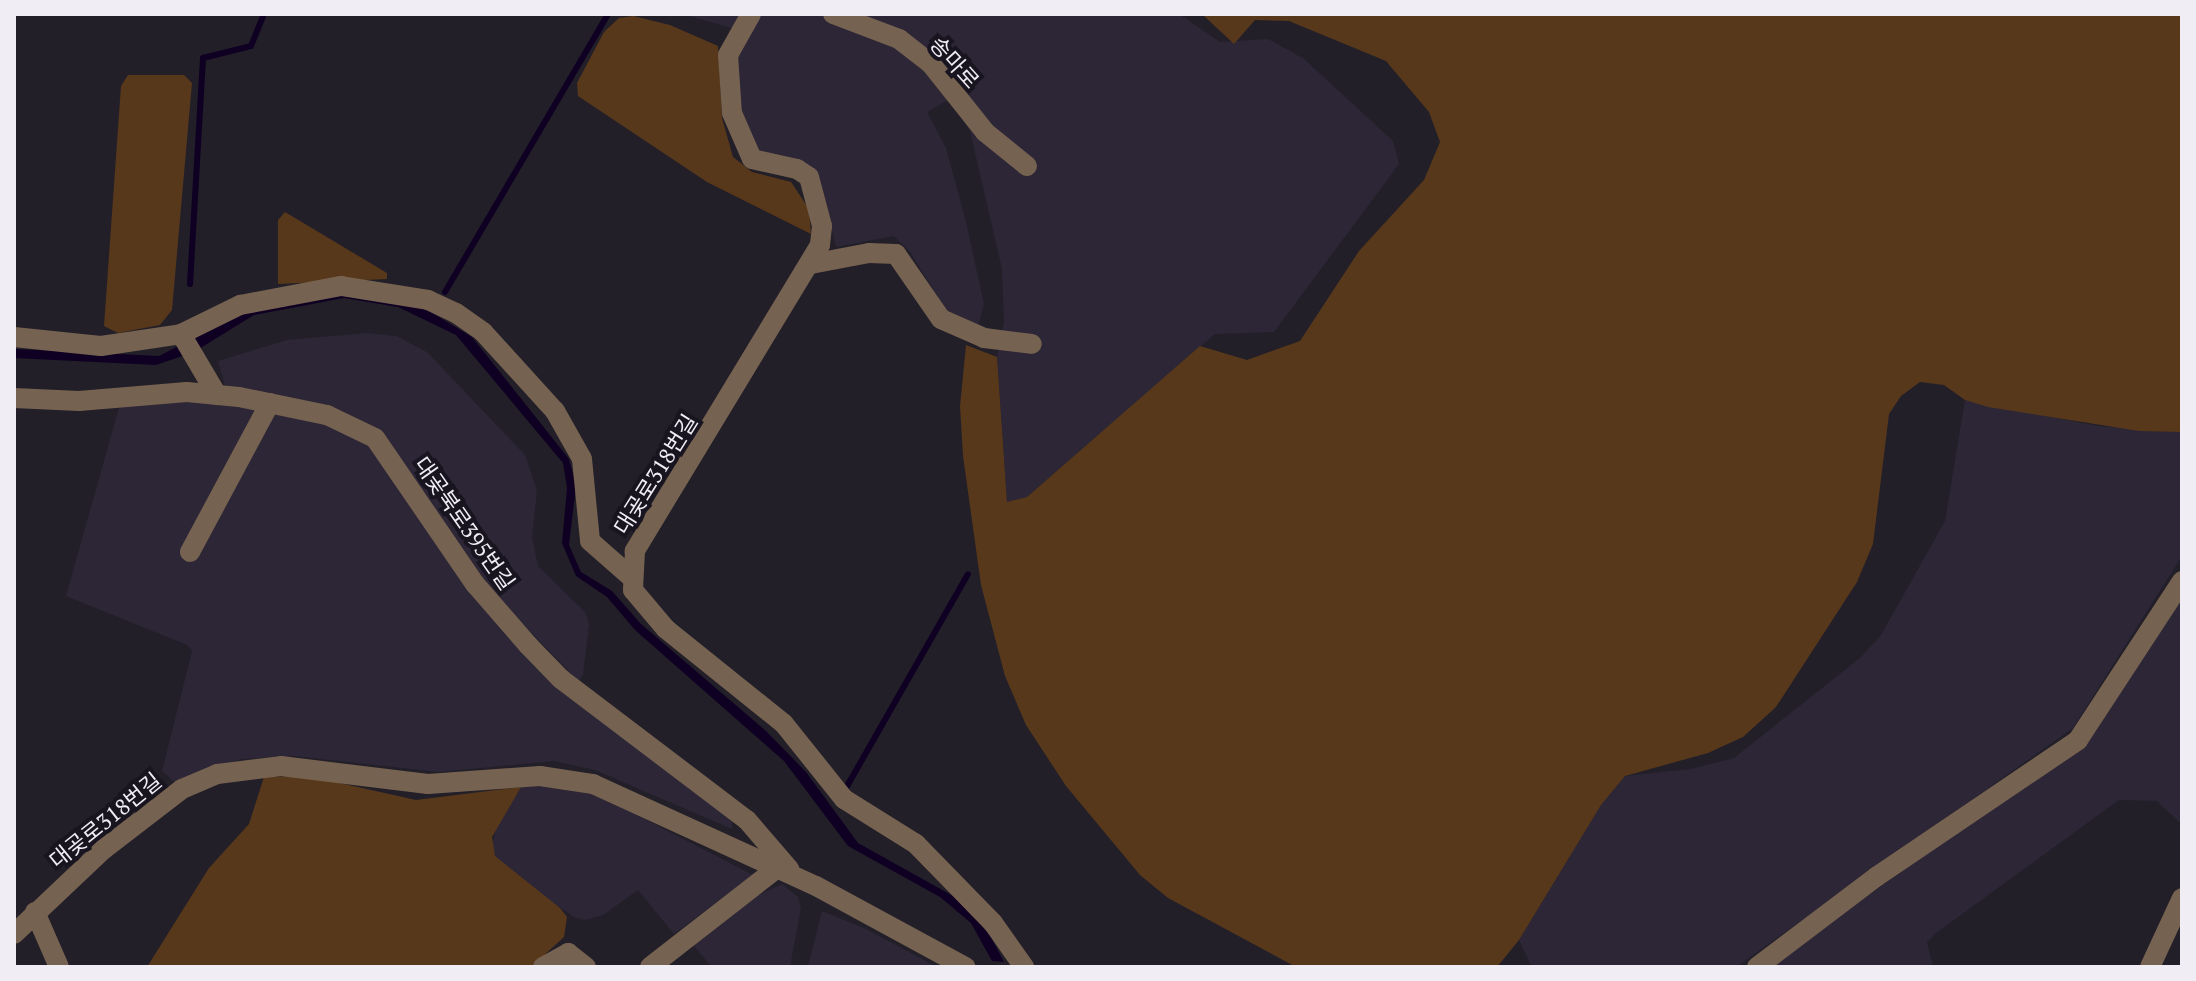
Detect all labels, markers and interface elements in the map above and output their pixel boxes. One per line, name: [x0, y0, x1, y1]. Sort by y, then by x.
street label: 송마로: [925, 31, 985, 93]
street label: 대곶로318번길: [608, 409, 702, 539]
street label: 대곶북로395번길: [409, 451, 521, 595]
street label: 대곶로318번길: [44, 767, 166, 873]

